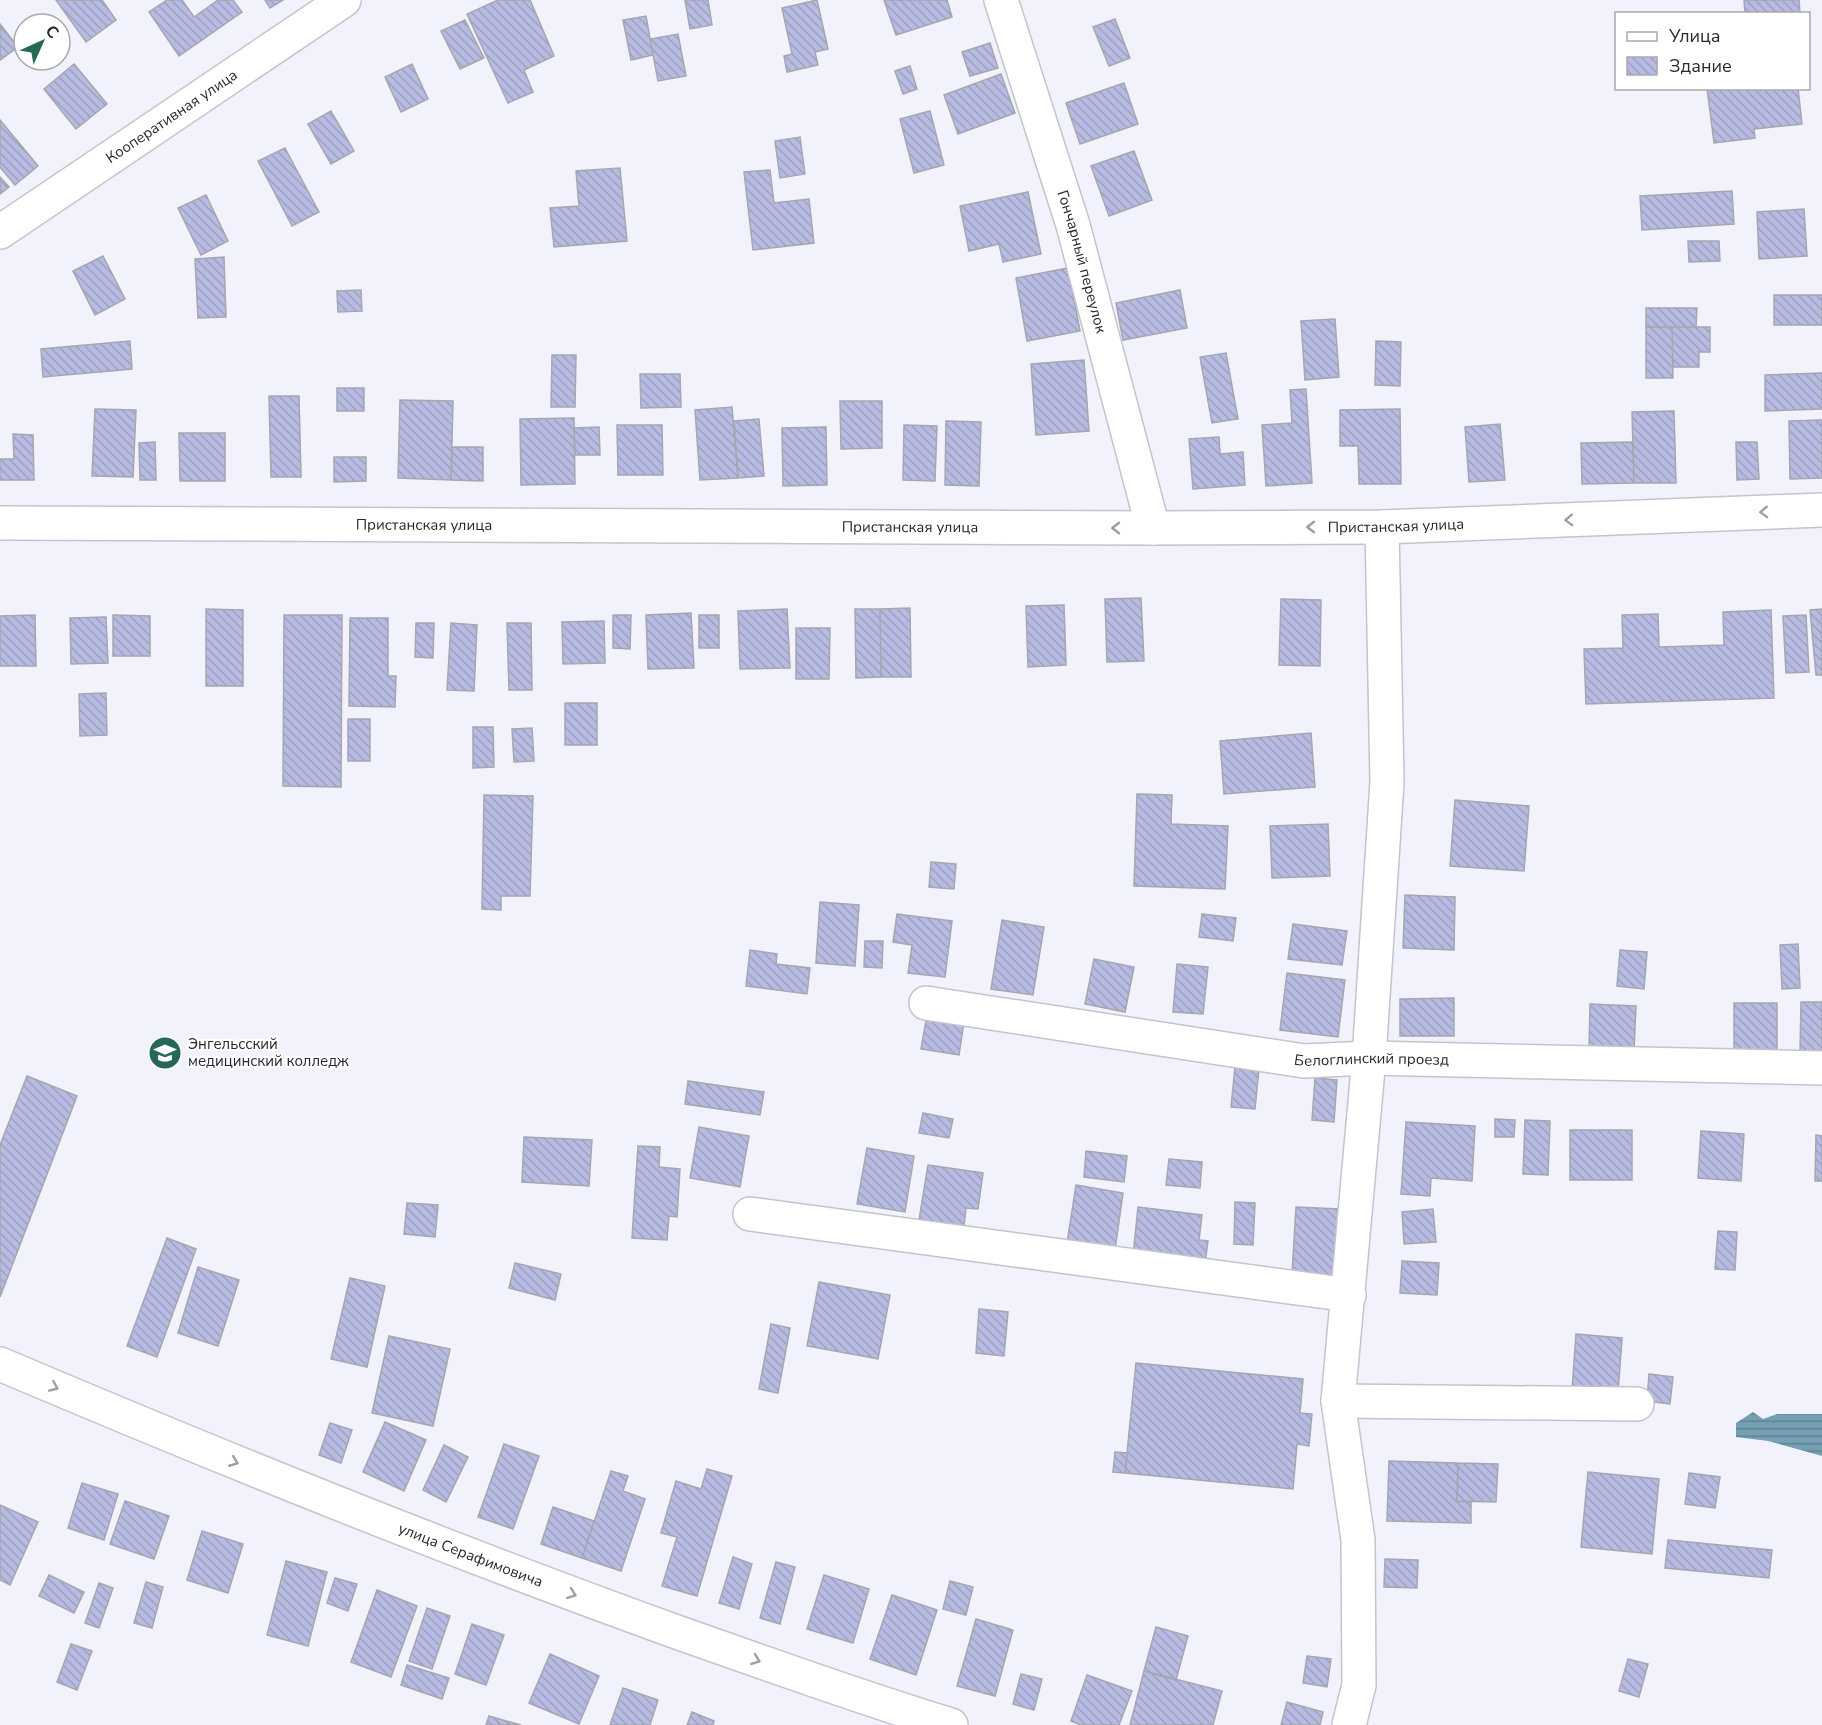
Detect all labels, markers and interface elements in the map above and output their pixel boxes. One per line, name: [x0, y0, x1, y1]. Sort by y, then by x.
north arrow: [12, 12, 72, 72]
legend: [1615, 12, 1810, 90]
text: С: [40, 20, 64, 44]
text: Улица: [1668, 24, 1720, 48]
text: Здание: [1669, 54, 1732, 78]
street label: Кооперативная улица: [102, 65, 241, 168]
street label: Гончарный переулок: [1052, 188, 1111, 336]
one-way arrow: [1759, 506, 1768, 519]
one-way arrow: [1564, 513, 1573, 526]
street label: Пристанская улица: [1328, 514, 1465, 537]
street label: Пристанская улица: [356, 515, 492, 535]
street label: Пристанская улица: [842, 517, 978, 537]
one-way arrow: [1111, 521, 1120, 534]
one-way arrow: [1306, 521, 1315, 533]
place label: Энгельсский медицинский колледж: [188, 1034, 349, 1071]
school or university icon: Энгельсский медицинский колледж: [147, 1035, 183, 1071]
street label: Белоглинский проезд: [1293, 1048, 1449, 1071]
one-way arrow: [48, 1380, 59, 1392]
one-way arrow: [228, 1455, 239, 1467]
street label: улица Серафимовича: [396, 1518, 546, 1592]
one-way arrow: [566, 1587, 577, 1600]
one-way arrow: [750, 1652, 760, 1665]

